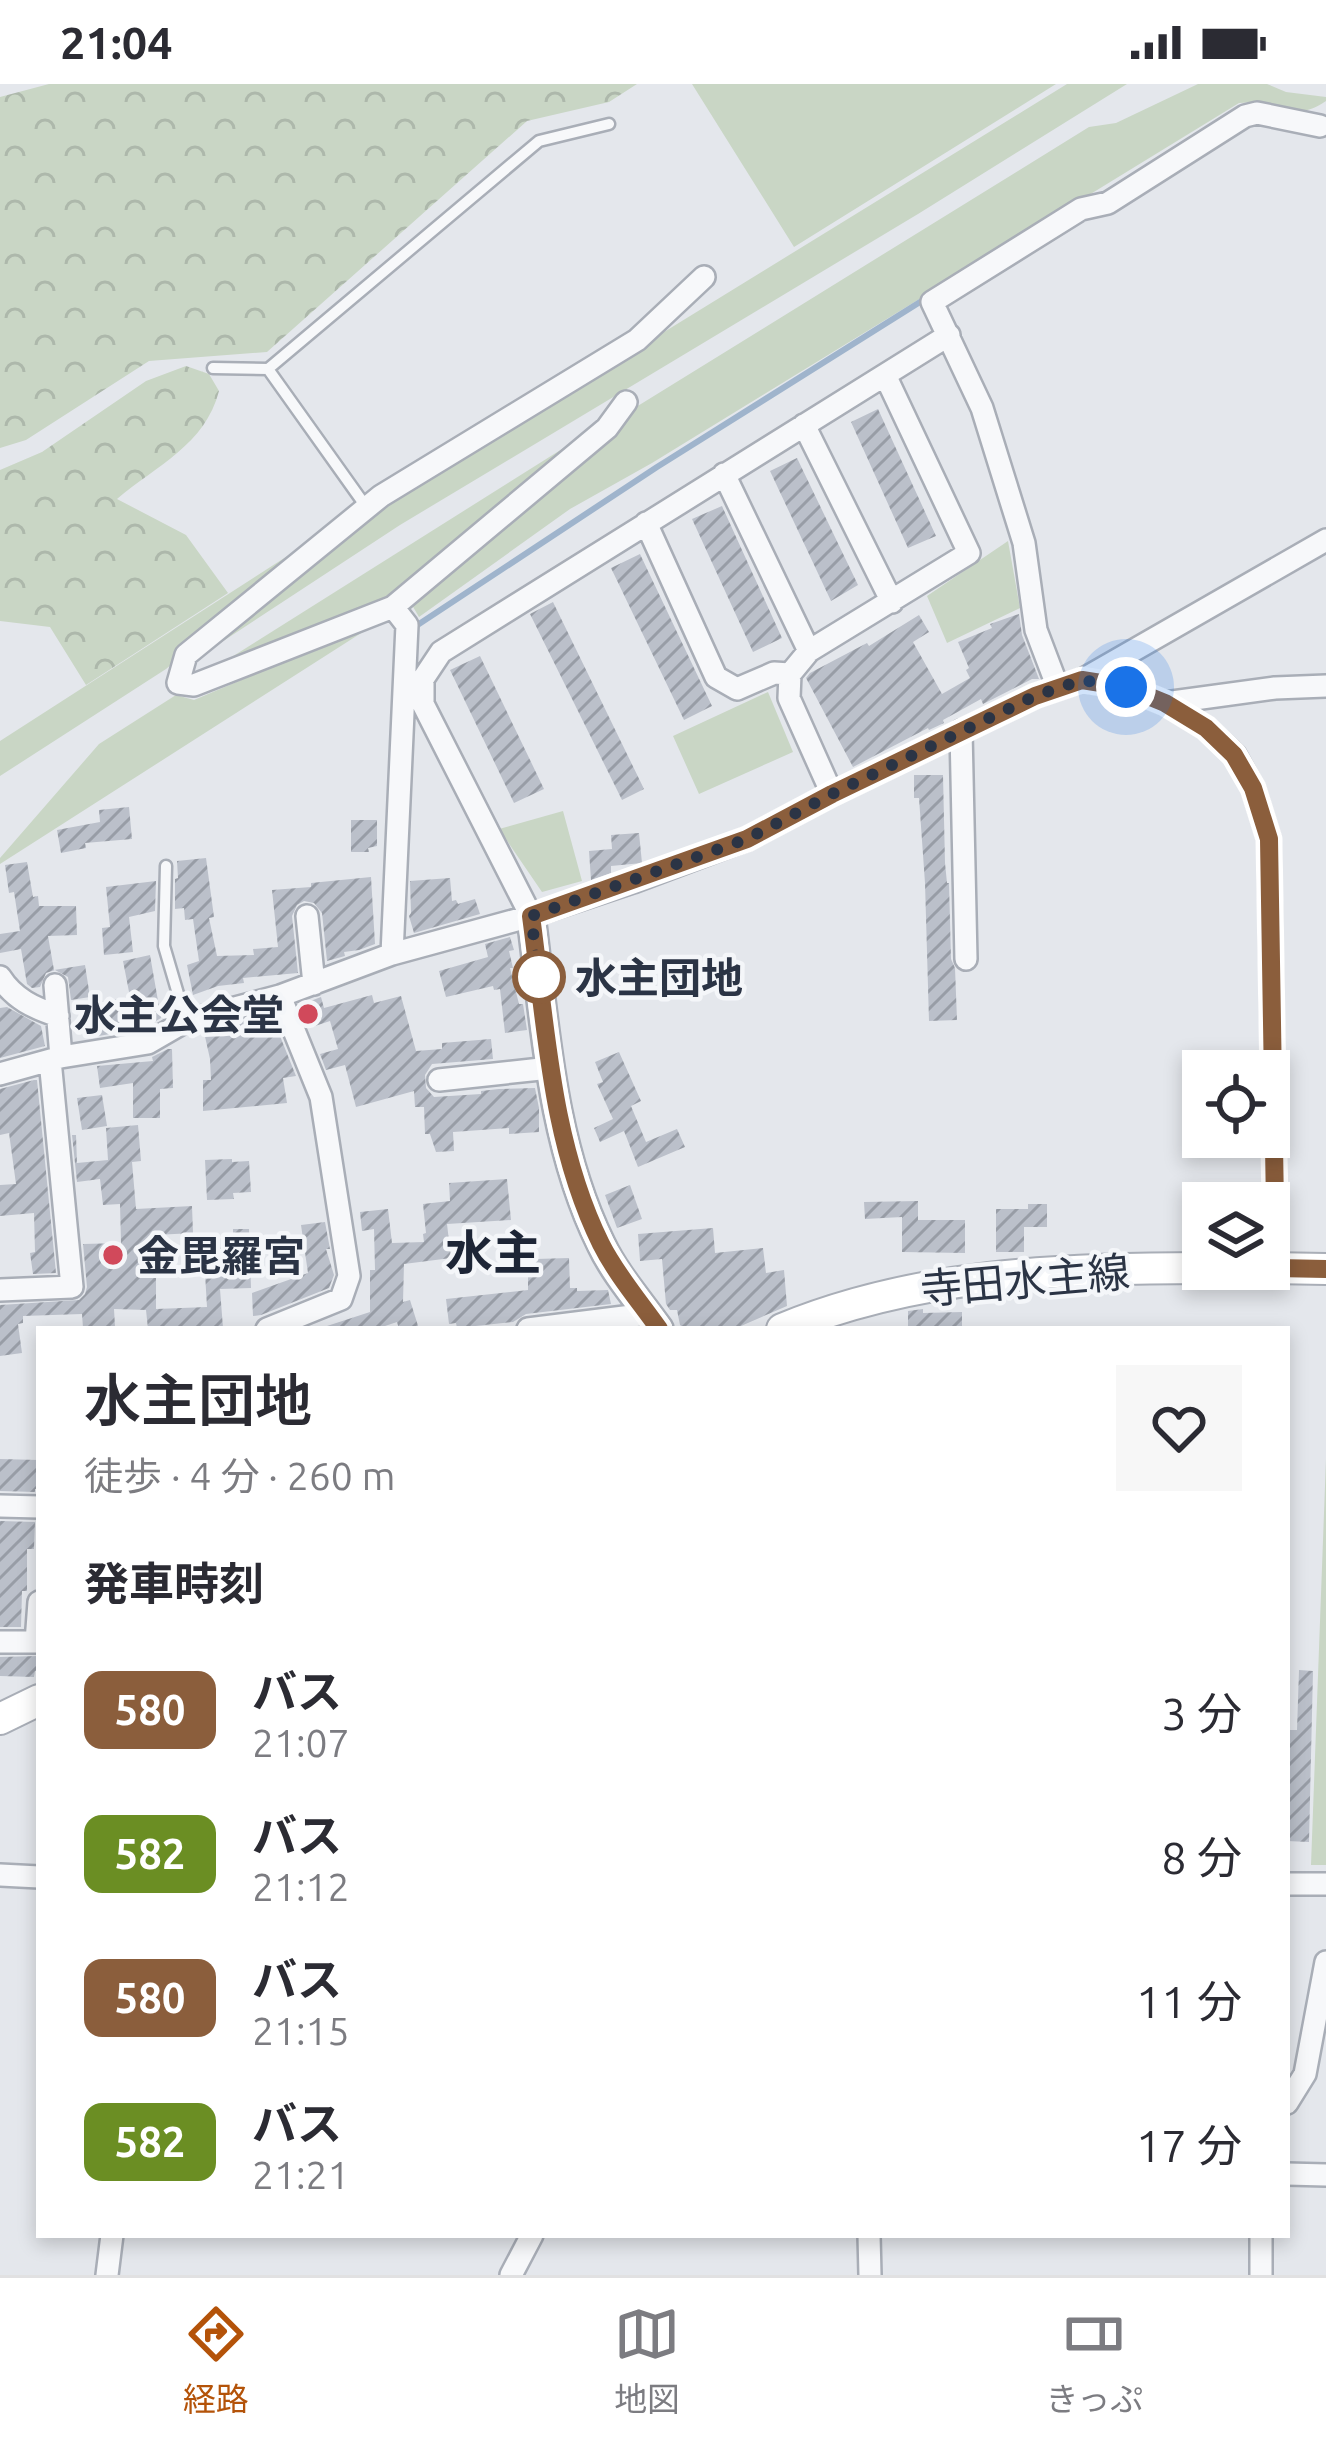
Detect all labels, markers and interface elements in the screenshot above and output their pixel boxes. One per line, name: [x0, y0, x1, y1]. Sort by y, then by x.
text: 21:04: [60, 17, 173, 68]
your location: [1096, 657, 1156, 717]
marker: 水主団地: [514, 952, 564, 1002]
place label: 水主団地: [575, 954, 743, 1001]
place label: 水主公会堂: [74, 991, 284, 1038]
marker: 水主公会堂: [295, 1001, 321, 1027]
map controls: [1182, 1050, 1290, 1290]
button: locate: [1182, 1050, 1290, 1158]
button: layers: [1182, 1182, 1290, 1290]
district label: 水主: [445, 1225, 541, 1279]
place label: 金毘羅宮: [137, 1232, 305, 1279]
marker: 金毘羅宮: [100, 1242, 126, 1268]
street label: 寺田水主線: [918, 1247, 1132, 1313]
button: heart: [1116, 1365, 1242, 1491]
text: 水主団地: [84, 1368, 312, 1432]
text: 徒歩 · 4 分 · 260 m: [84, 1454, 395, 1497]
text: 発車時刻: [84, 1558, 264, 1609]
text: バス: [252, 1666, 342, 1717]
text: 580: [114, 1686, 186, 1733]
text: 3 分: [1161, 1688, 1242, 1739]
text: 21:07: [252, 1721, 350, 1764]
text: バス: [252, 1810, 342, 1861]
text: 582: [114, 1830, 186, 1877]
text: 8 分: [1161, 1832, 1242, 1883]
text: 21:12: [252, 1865, 350, 1908]
text: バス: [252, 1954, 342, 2005]
text: 580: [114, 1974, 186, 2021]
text: 11 分: [1136, 1976, 1242, 2027]
text: 21:15: [252, 2009, 350, 2052]
text: バス: [252, 2098, 342, 2149]
text: 582: [114, 2118, 186, 2165]
text: 17 分: [1136, 2120, 1242, 2171]
text: 21:21: [252, 2153, 350, 2196]
tab: 経路: [183, 2301, 249, 2421]
tab: 地図: [614, 2301, 680, 2421]
tab: きっぷ: [1046, 2301, 1143, 2421]

